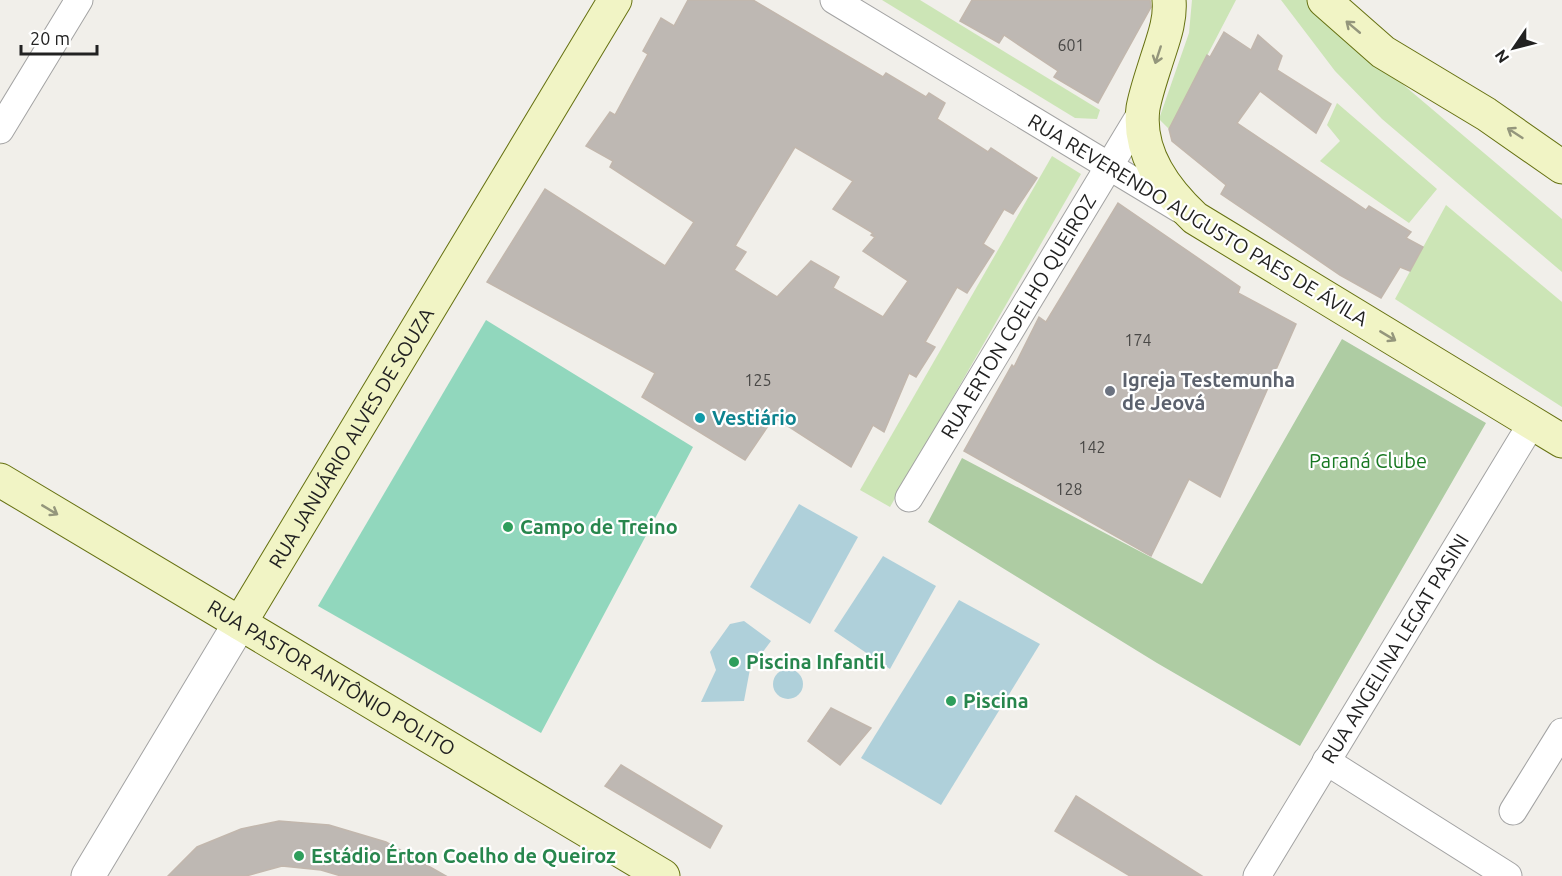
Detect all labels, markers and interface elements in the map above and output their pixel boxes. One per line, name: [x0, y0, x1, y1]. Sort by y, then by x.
scale bar: [21, 18, 98, 56]
north arrow: [1484, 18, 1544, 78]
one-way arrow: [1345, 20, 1361, 33]
text: 20 m: [30, 28, 70, 48]
house number: 601: [1057, 36, 1085, 54]
one-way arrow: [1152, 45, 1163, 64]
text: N: [1491, 47, 1513, 67]
street label: RUA REVERENDO AUGUSTO PAES DE ÁVILA: [1024, 109, 1372, 330]
one-way arrow: [1507, 126, 1524, 138]
street label: RUA ERTON COELHO QUEIROZ: [936, 190, 1100, 442]
street label: RUA JANUÁRIO ALVES DE SOUZA: [264, 303, 438, 572]
one-way arrow: [1379, 330, 1396, 342]
house number: 174: [1124, 331, 1152, 349]
place label: Igreja Testemunha de Jeová: [1122, 368, 1295, 414]
house number: 125: [744, 371, 772, 389]
marker: Igreja Testemunha de Jeová: [1103, 384, 1117, 398]
place label: Vestiário: [712, 406, 797, 429]
marker: Vestiário: [693, 411, 707, 425]
house number: 142: [1078, 438, 1106, 456]
park label: Paraná Clube: [1309, 449, 1427, 472]
house number: 128: [1055, 480, 1083, 498]
one-way arrow: [41, 504, 58, 516]
place label: Campo de Treino: [520, 515, 678, 538]
marker: Campo de Treino: [501, 520, 515, 534]
street label: RUA ANGELINA LEGAT PASINI: [1316, 530, 1473, 767]
street label: RUA PASTOR ANTÔNIO POLITO: [204, 595, 460, 760]
place label: Piscina Infantil: [746, 650, 885, 673]
marker: Piscina Infantil: [727, 655, 741, 669]
place label: Piscina: [963, 689, 1029, 712]
marker: Piscina: [944, 694, 958, 708]
place label: Estádio Érton Coelho de Queiroz: [311, 843, 616, 867]
marker: Estádio Érton Coelho de Queiroz: [292, 849, 306, 863]

